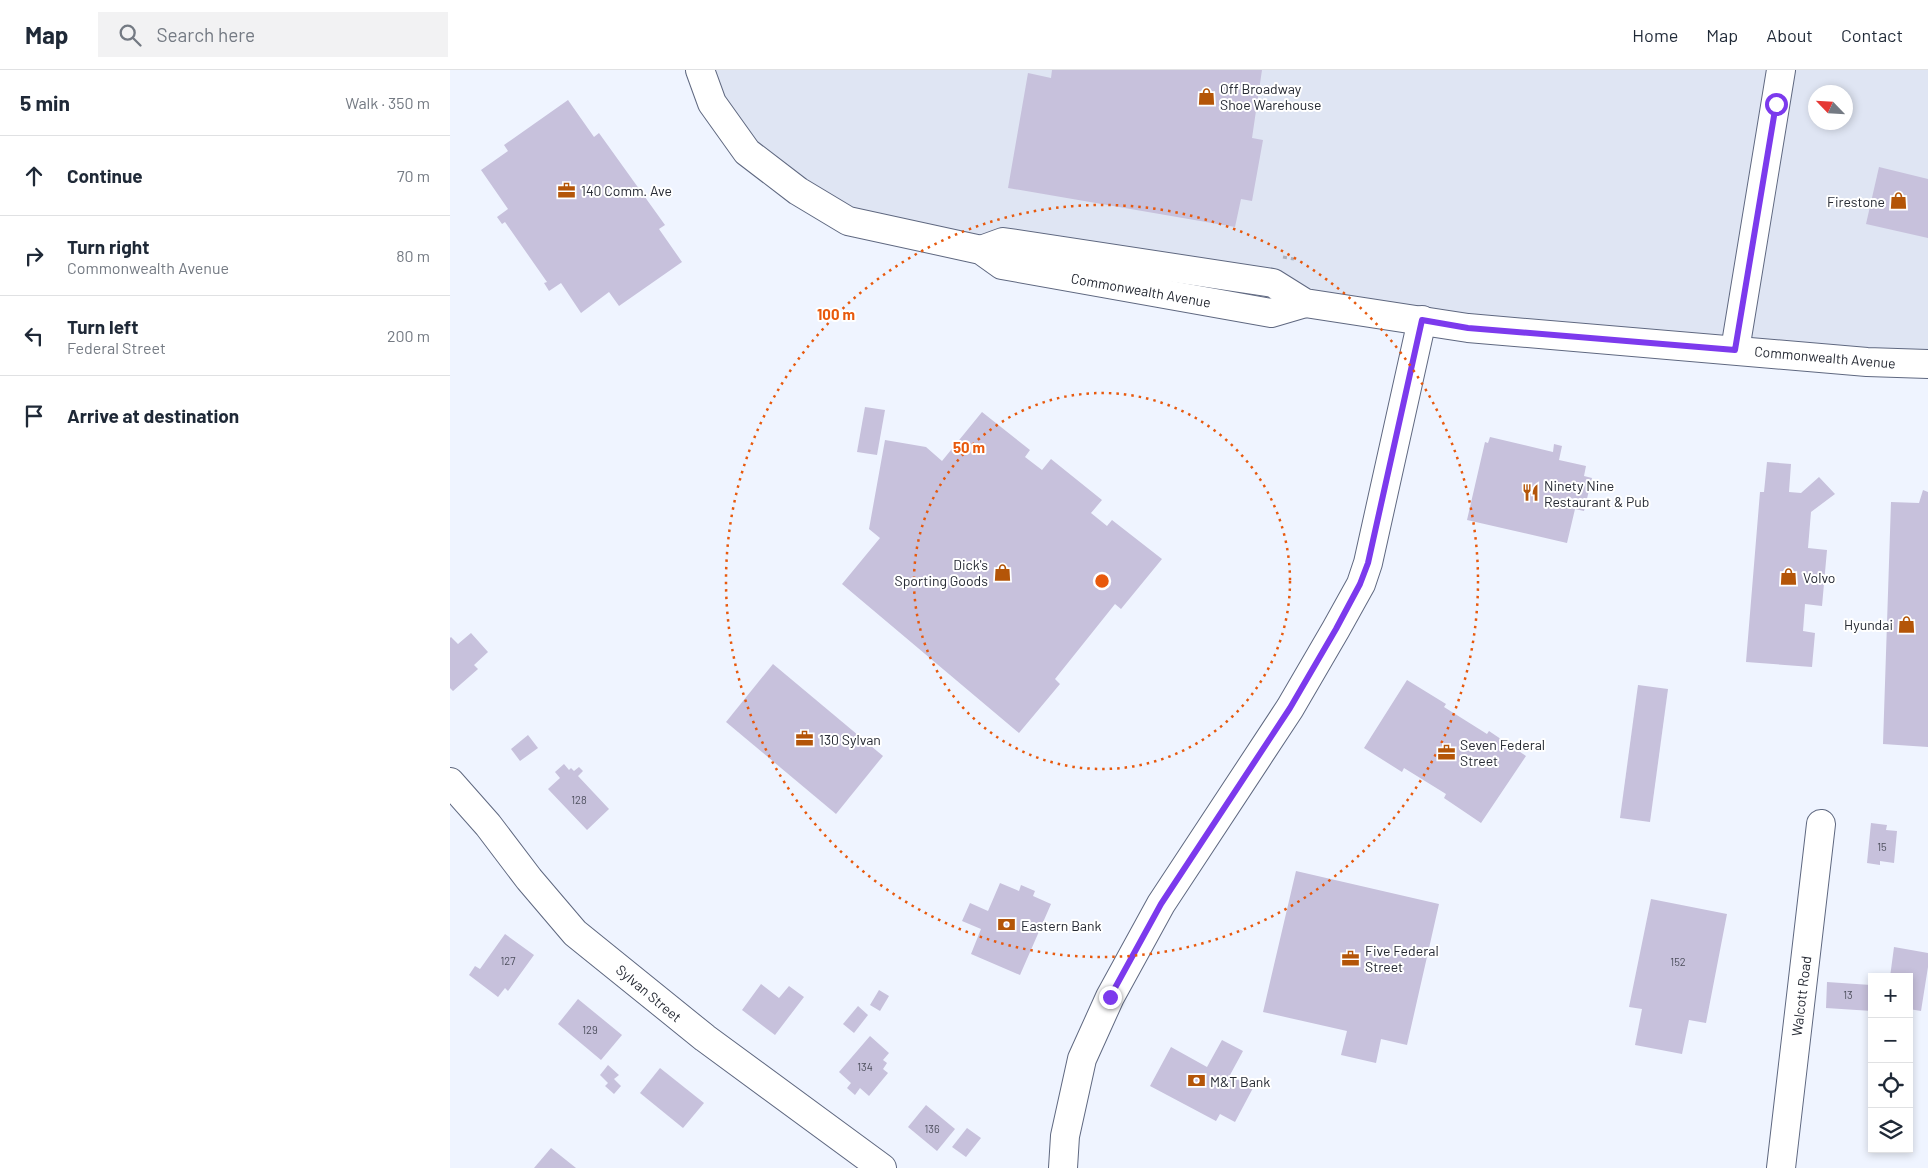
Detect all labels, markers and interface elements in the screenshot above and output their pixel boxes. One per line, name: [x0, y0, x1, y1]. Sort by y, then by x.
search box: [98, 12, 448, 57]
text: Map: [25, 20, 68, 49]
icon: search: [116, 21, 144, 49]
text: Search here: [156, 23, 255, 46]
text: Home: [1632, 24, 1678, 46]
text: Map: [1706, 24, 1738, 46]
text: About: [1766, 24, 1813, 46]
text: Contact: [1841, 24, 1903, 46]
place label: Off Broadway Shoe Warehouse: [1220, 80, 1322, 113]
north arrow: [1808, 85, 1853, 130]
shop icon: Off Broadway Shoe Warehouse: [1196, 86, 1216, 106]
text: 5 min: [20, 90, 70, 115]
text: Walk · 350 m: [345, 93, 430, 112]
route start: [1765, 93, 1788, 116]
icon: ahead: [20, 162, 48, 190]
text: Continue: [67, 164, 143, 187]
text: 70 m: [397, 166, 430, 185]
office icon: 140 Comm. Ave: [557, 180, 577, 200]
place label: 140 Comm. Ave: [581, 182, 672, 199]
shop icon: Firestone: [1889, 191, 1909, 211]
place label: Firestone: [1827, 193, 1885, 210]
text: Turn right: [67, 235, 149, 258]
icon: right: [20, 242, 48, 270]
text: 80 m: [396, 246, 430, 265]
text: Commonwealth Avenue: [67, 258, 229, 277]
street label: Commonwealth Avenue: [1070, 269, 1212, 311]
text: 100 m: [817, 305, 855, 323]
text: Turn left: [67, 315, 138, 338]
icon: left: [20, 322, 48, 350]
text: 200 m: [387, 326, 430, 345]
text: Federal Street: [67, 338, 166, 357]
street label: Commonwealth Avenue: [1754, 342, 1896, 372]
icon: arrive: [20, 402, 48, 430]
text: Arrive at destination: [67, 404, 239, 427]
text: 50 m: [953, 438, 985, 456]
place label: Ninety Nine Restaurant & Pub: [1544, 477, 1649, 510]
restaurant icon: Ninety Nine Restaurant & Pub: [1520, 483, 1540, 503]
place label: Dick's Sporting Goods: [895, 556, 988, 589]
shop icon: Dick's Sporting Goods: [992, 562, 1012, 582]
shop icon: Volvo: [1779, 567, 1799, 587]
place label: Volvo: [1803, 569, 1835, 586]
centre of rings: [1093, 572, 1111, 590]
shop icon: Hyundai: [1897, 614, 1917, 634]
place label: Hyundai: [1844, 616, 1893, 633]
office icon: 130 Sylvan: [795, 729, 815, 749]
place label: 130 Sylvan: [819, 731, 881, 748]
place label: Seven Federal Street: [1460, 736, 1545, 769]
office icon: Seven Federal Street: [1436, 742, 1456, 762]
house number: 128: [571, 793, 587, 806]
house number: 15: [1877, 840, 1887, 853]
bank icon: Eastern Bank: [997, 915, 1017, 935]
place label: Eastern Bank: [1021, 917, 1102, 934]
place label: Five Federal Street: [1365, 942, 1439, 975]
office icon: Five Federal Street: [1341, 948, 1361, 968]
house number: 127: [501, 954, 515, 967]
house number: 152: [1670, 955, 1686, 968]
street label: Walcott Road: [1788, 955, 1814, 1037]
street label: Sylvan Street: [613, 961, 685, 1025]
map controls: [1868, 973, 1913, 1153]
button: +: [1868, 973, 1913, 1018]
route end: [1099, 986, 1122, 1009]
house number: 13: [1843, 988, 1853, 1001]
button: −: [1868, 1018, 1913, 1063]
house number: 129: [582, 1023, 598, 1036]
house number: 134: [857, 1060, 873, 1073]
button: locate: [1868, 1063, 1913, 1108]
bank icon: M&T Bank: [1186, 1071, 1206, 1091]
place label: M&T Bank: [1210, 1073, 1270, 1090]
button: layers: [1868, 1108, 1913, 1153]
house number: 136: [924, 1122, 940, 1135]

